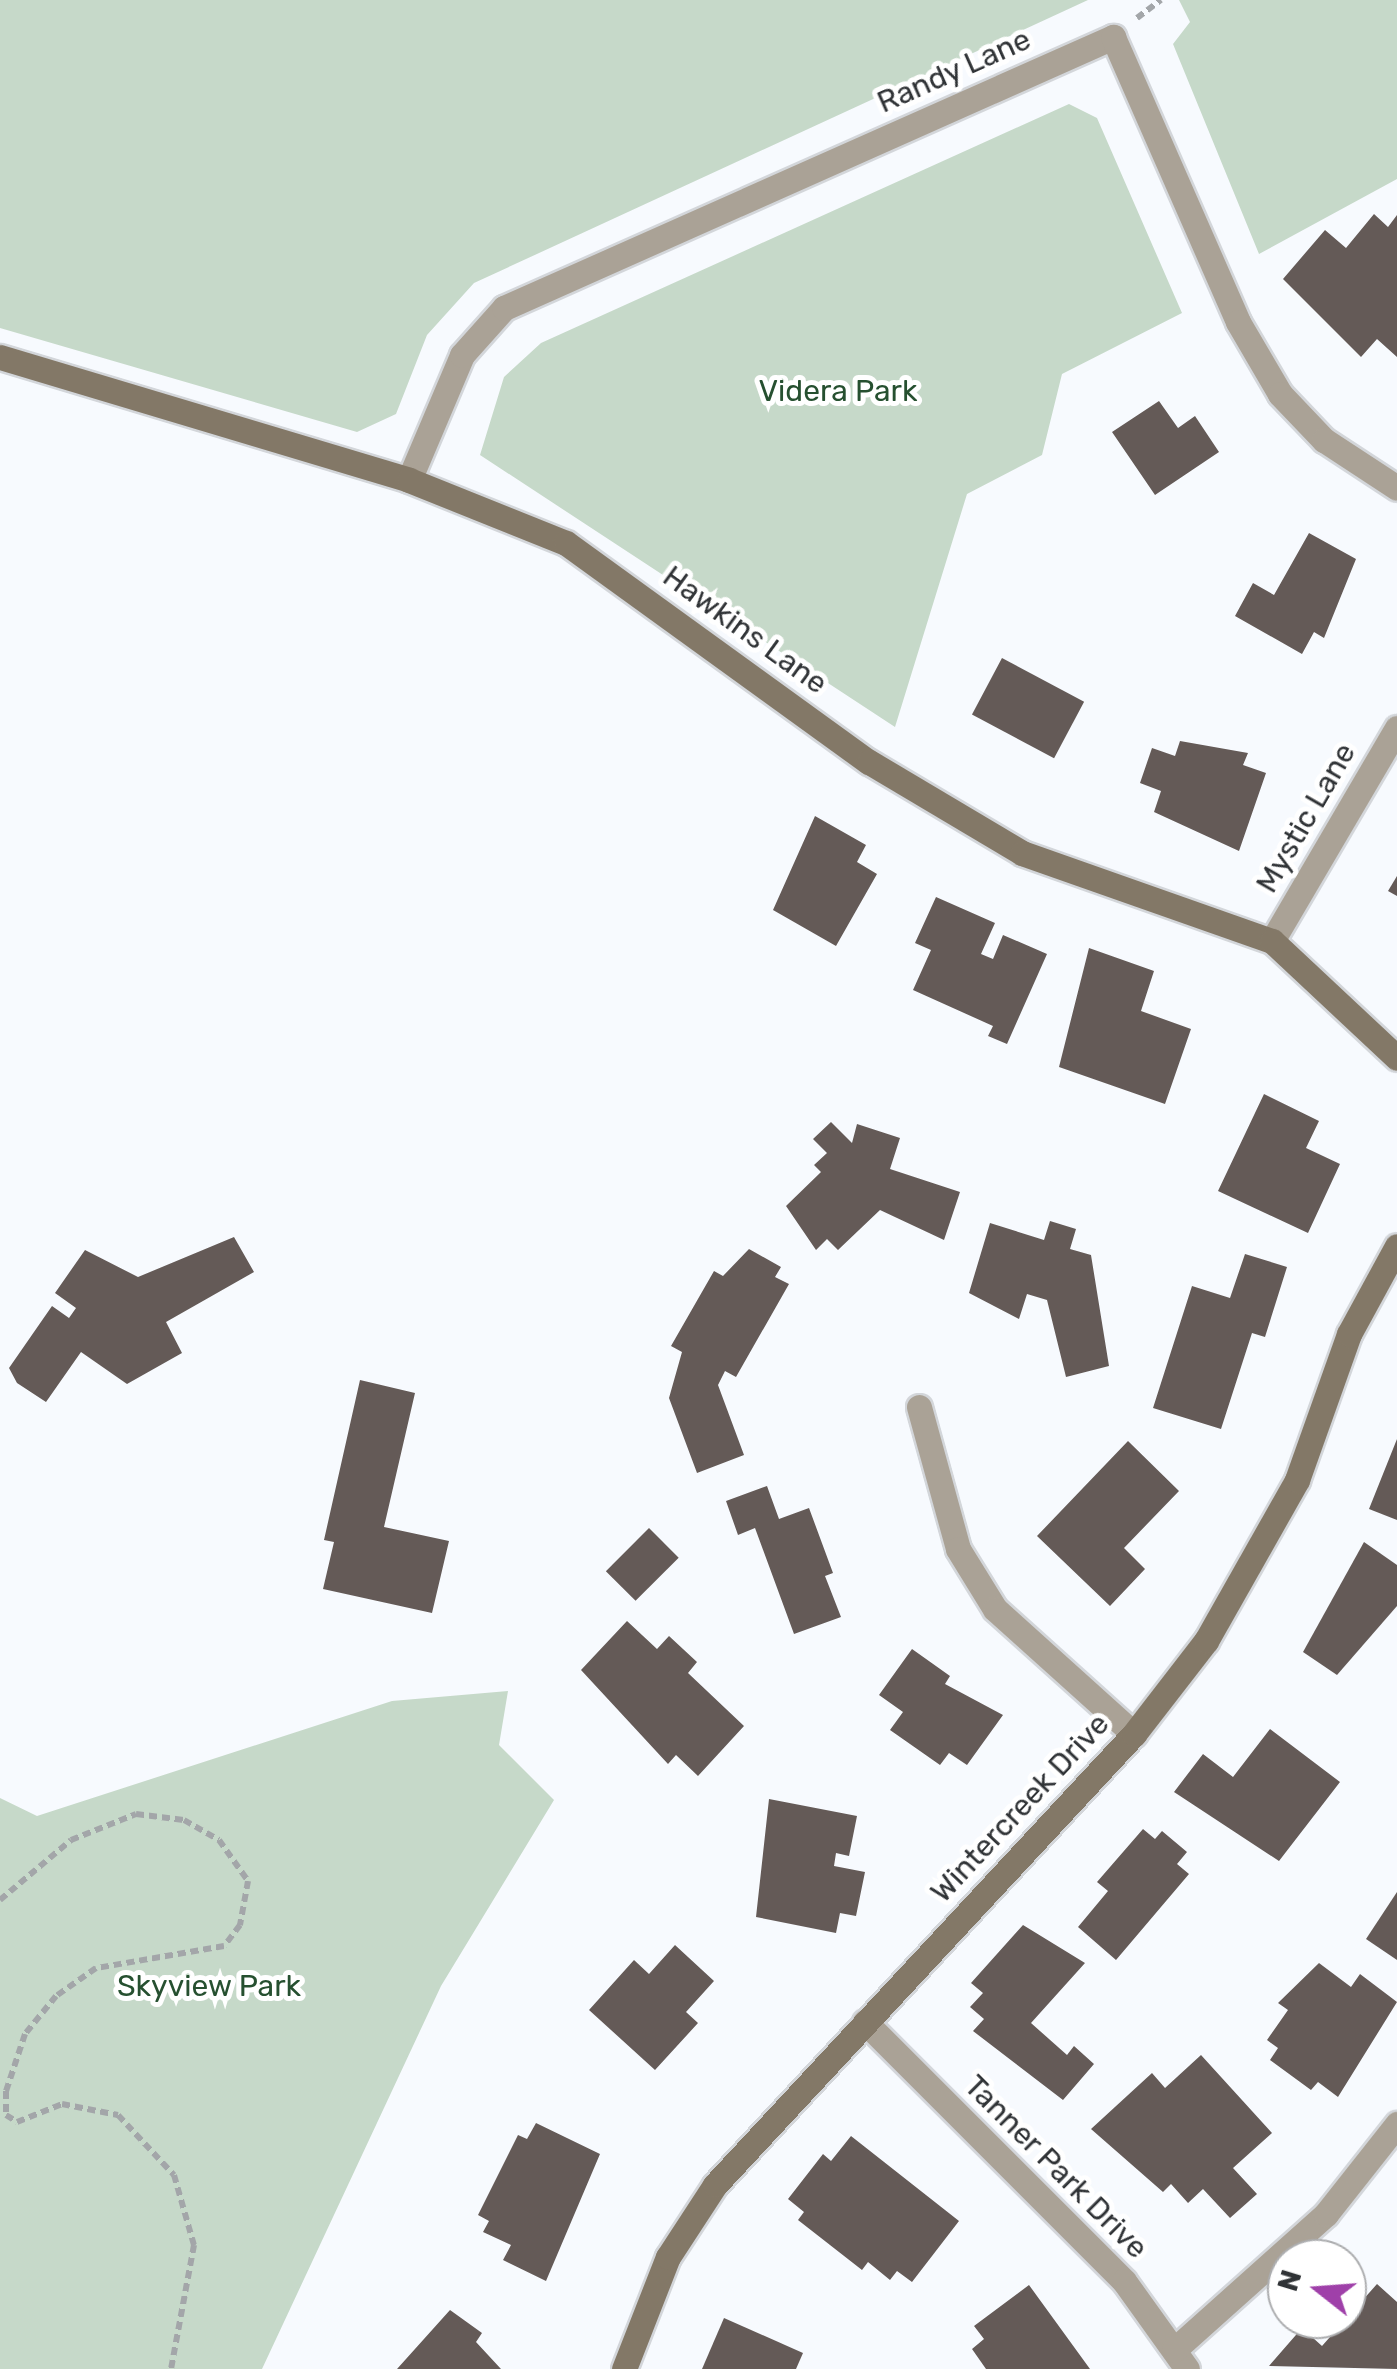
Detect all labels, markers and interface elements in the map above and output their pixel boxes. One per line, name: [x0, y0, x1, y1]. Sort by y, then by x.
street label: Randy Lane: [872, 21, 1036, 121]
park label: Videra Park: [759, 373, 917, 409]
street label: Hawkins Lane: [656, 558, 834, 702]
street label: Mystic Lane: [1249, 737, 1363, 899]
street label: Wintercreek Drive: [923, 1706, 1117, 1910]
park label: Skyview Park: [117, 1968, 301, 2004]
street label: Tanner Park Drive: [957, 2068, 1155, 2266]
north arrow: [1267, 2239, 1367, 2339]
text: N: [1271, 2266, 1308, 2295]

